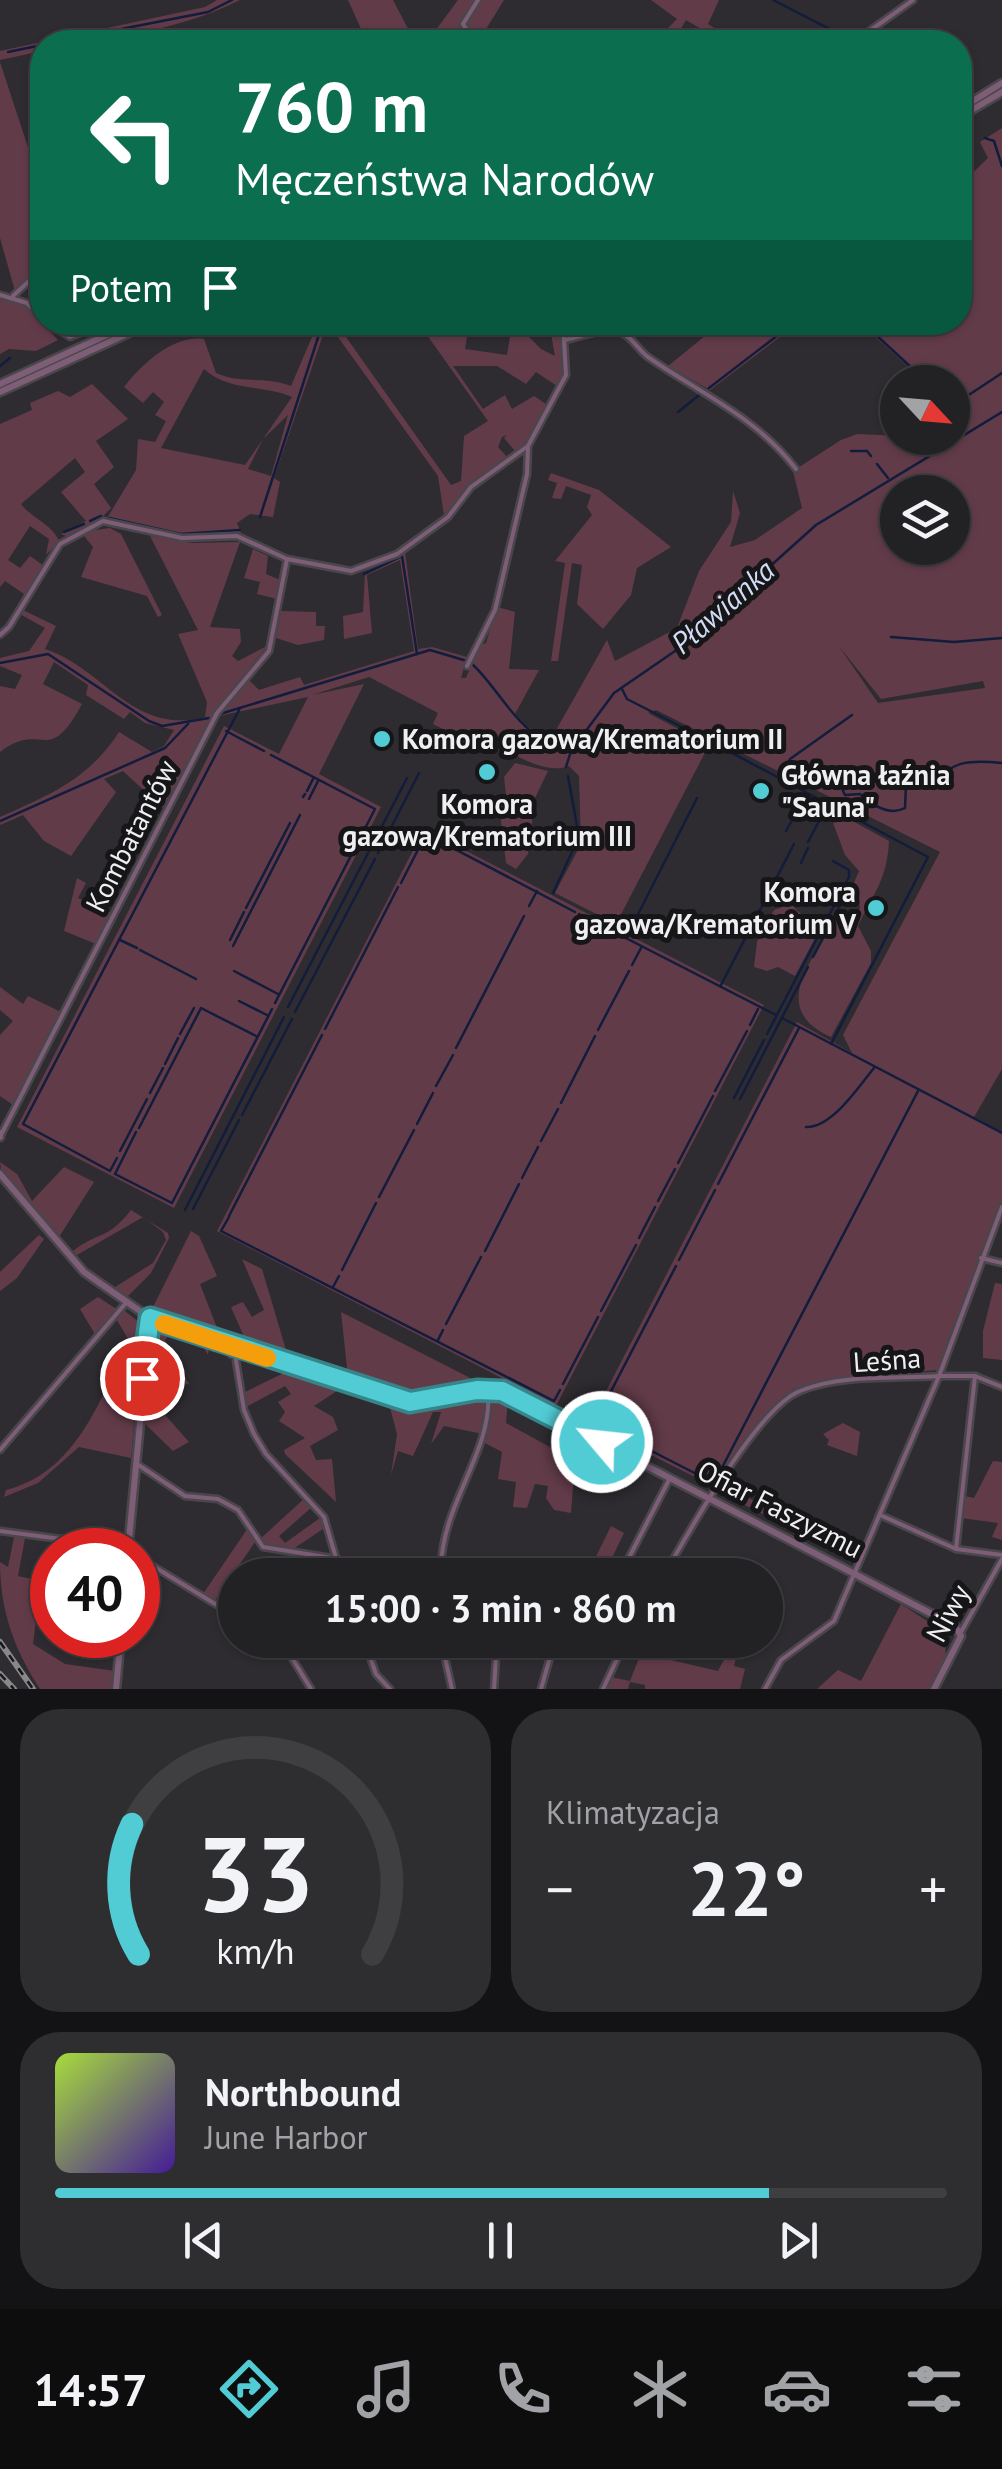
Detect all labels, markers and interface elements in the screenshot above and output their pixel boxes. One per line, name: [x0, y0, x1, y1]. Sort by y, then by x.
text: 760 m: [235, 61, 428, 151]
icon: left: [70, 70, 200, 200]
text: Męczeństwa Narodów: [235, 149, 654, 207]
icon: arrive: [193, 260, 248, 315]
text: Potem: [70, 263, 173, 312]
north arrow: [880, 365, 970, 455]
map controls: [880, 365, 970, 565]
button: layers: [880, 475, 970, 565]
water label: Pławianka: [662, 550, 782, 661]
place label: Komora gazowa/Krematorium II: [402, 720, 783, 757]
marker: Komora gazowa/Krematorium II: [371, 728, 393, 750]
street label: Kombatantów: [76, 753, 185, 918]
place label: Główna łaźnia "Sauna": [781, 756, 951, 825]
marker: Komora gazowa/Krematorium III: [476, 761, 498, 783]
marker: Główna łaźnia "Sauna": [750, 780, 772, 802]
place label: Komora gazowa/Krematorium III: [342, 785, 632, 854]
place label: Komora gazowa/Krematorium V: [574, 873, 857, 942]
marker: Komora gazowa/Krematorium V: [865, 897, 887, 919]
pin: [100, 1336, 185, 1421]
street label: Leśna: [852, 1339, 922, 1380]
icon: arrive: [115, 1351, 170, 1406]
position arrow: [550, 1390, 654, 1494]
street label: Ofiar Faszyzmu: [691, 1451, 869, 1566]
speed limit sign: 40: [30, 1528, 160, 1658]
street label: Niwy: [917, 1578, 978, 1648]
text: 15:00 · 3 min · 860 m: [325, 1583, 676, 1632]
text: Klimatyzacja: [546, 1791, 720, 1833]
text: 33: [197, 1806, 314, 1941]
text: 22°: [688, 1840, 805, 1937]
text: −: [546, 1853, 574, 1924]
text: +: [919, 1853, 947, 1924]
text: km/h: [216, 1928, 295, 1974]
text: Northbound: [205, 2067, 401, 2116]
text: June Harbor: [205, 2116, 367, 2158]
icon: previous: [176, 2213, 231, 2268]
icon: pause: [473, 2213, 528, 2268]
icon: next: [771, 2213, 826, 2268]
icon: directions: [214, 2354, 284, 2424]
icon: music: [351, 2354, 421, 2424]
icon: phone: [488, 2354, 558, 2424]
icon: climate: [625, 2354, 695, 2424]
icon: car: [762, 2354, 832, 2424]
icon: filters: [899, 2354, 969, 2424]
text: 14:57: [33, 2360, 148, 2418]

